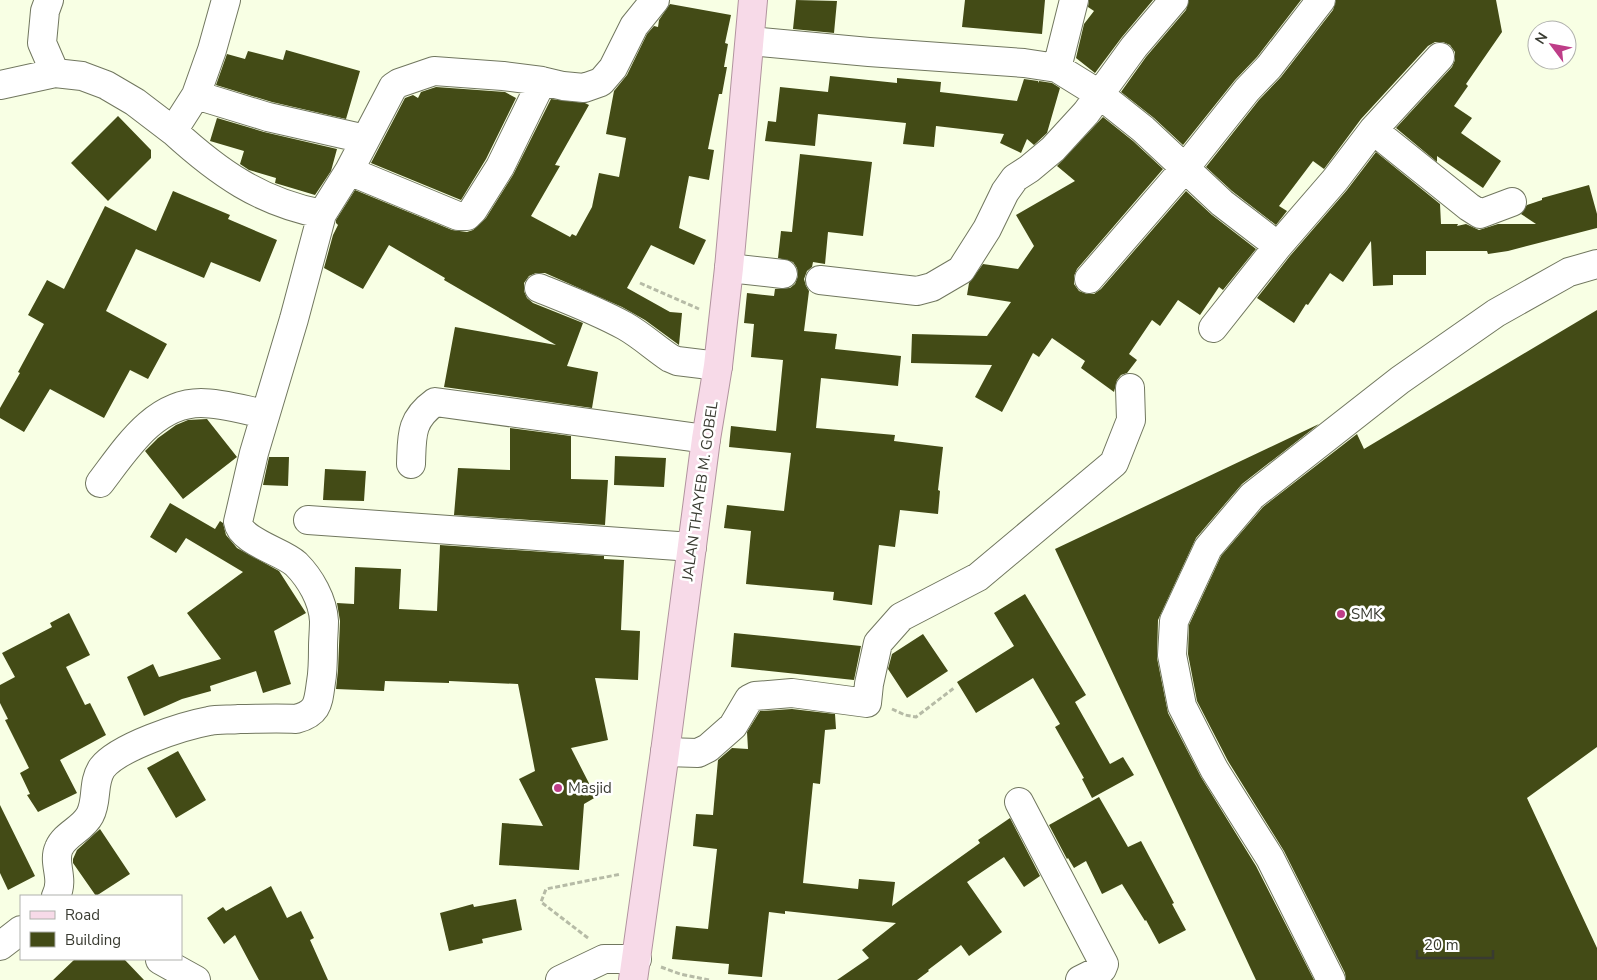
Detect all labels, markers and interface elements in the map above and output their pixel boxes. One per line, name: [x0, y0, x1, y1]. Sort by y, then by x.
north arrow: [1527, 20, 1577, 70]
text: N: [1531, 29, 1552, 48]
street label: JALAN THAYEB M. GOBEL: [677, 400, 723, 583]
place label: SMK: [1351, 604, 1383, 624]
marker: SMK: [1335, 608, 1347, 620]
place label: Masjid: [568, 778, 612, 798]
marker: Masjid: [552, 782, 564, 794]
legend: [20, 895, 182, 960]
text: Road: [65, 905, 100, 925]
scale bar: [1417, 928, 1493, 960]
text: Building: [65, 930, 121, 950]
text: 20 m: [1424, 935, 1459, 955]

